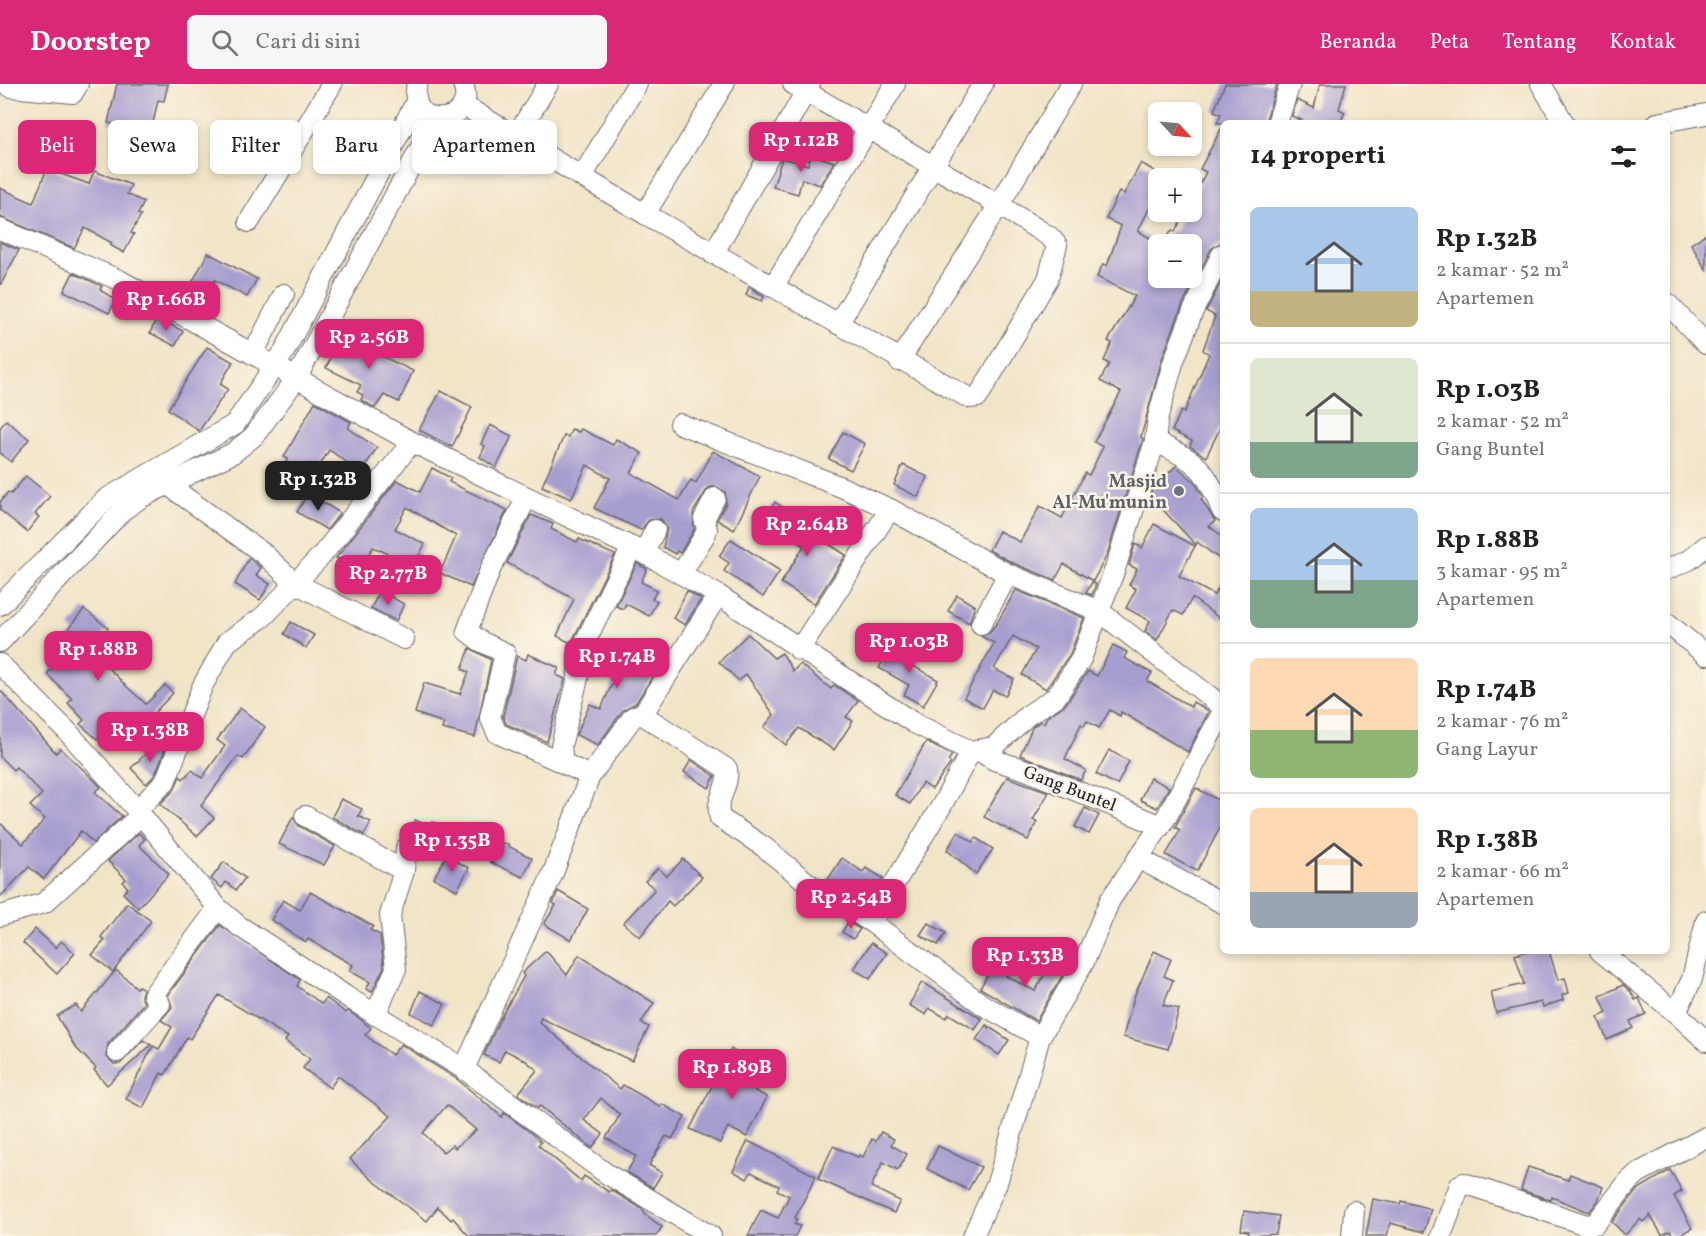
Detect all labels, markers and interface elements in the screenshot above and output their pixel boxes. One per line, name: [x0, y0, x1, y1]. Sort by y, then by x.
search box: [187, 15, 607, 69]
text: Doorstep: [30, 23, 151, 62]
icon: search: [208, 26, 241, 59]
text: Cari di sini: [256, 27, 361, 58]
text: Beranda: [1319, 28, 1397, 57]
text: Peta: [1430, 28, 1469, 57]
text: Tentang: [1502, 28, 1577, 57]
text: Kontak: [1610, 28, 1676, 57]
north arrow: [1148, 102, 1202, 156]
map controls: [1148, 102, 1202, 288]
chip: Beli: [18, 120, 96, 174]
chip: Sewa: [108, 120, 198, 174]
chip: Filter: [210, 120, 301, 174]
chip: Baru: [313, 120, 400, 174]
chip: Apartemen: [412, 120, 557, 174]
pin: Rp 1.12B: [739, 122, 863, 173]
text: Rp 1.12B: [763, 127, 839, 155]
text: 14 properti: [1250, 138, 1386, 174]
icon: filters: [1607, 140, 1640, 173]
button: +: [1148, 168, 1202, 222]
text: Rp 1.32B: [1436, 221, 1537, 257]
icon: home: [1298, 231, 1370, 303]
button: −: [1148, 234, 1202, 288]
text: 2 kamar · 52 m²: [1436, 257, 1569, 285]
pin: Rp 1.66B: [104, 281, 228, 332]
text: Apartemen: [1436, 285, 1535, 313]
text: Rp 1.66B: [126, 286, 206, 314]
pin: Rp 2.56B: [307, 319, 431, 370]
text: Rp 2.56B: [329, 324, 409, 352]
text: Rp 1.03B: [1436, 372, 1540, 408]
icon: home: [1298, 382, 1370, 454]
text: 2 kamar · 52 m²: [1436, 408, 1569, 436]
text: Gang Buntel: [1436, 436, 1545, 464]
pin: Rp 1.32B: [256, 461, 380, 512]
text: Rp 1.32B: [279, 466, 357, 494]
place label: Masjid Al-Mu'munin: [1052, 470, 1167, 516]
marker: Masjid Al-Mu'munin: [1172, 484, 1186, 498]
pin: Rp 2.64B: [745, 506, 869, 557]
text: Rp 2.64B: [766, 511, 848, 539]
text: Rp 1.88B: [1436, 522, 1539, 558]
icon: home: [1298, 532, 1370, 604]
pin: Rp 2.77B: [326, 555, 450, 606]
text: 3 kamar · 95 m²: [1436, 558, 1568, 586]
text: Rp 2.77B: [349, 560, 427, 588]
text: Apartemen: [1436, 586, 1535, 614]
pin: Rp 1.03B: [847, 623, 971, 674]
text: Rp 1.03B: [869, 628, 949, 656]
pin: Rp 1.88B: [36, 631, 160, 682]
text: Rp 1.88B: [58, 636, 138, 664]
pin: Rp 1.74B: [555, 638, 679, 689]
text: Rp 1.74B: [578, 643, 656, 671]
text: Rp 1.74B: [1436, 672, 1536, 708]
icon: home: [1298, 682, 1370, 754]
text: 2 kamar · 76 m²: [1436, 708, 1568, 736]
pin: Rp 1.38B: [88, 712, 212, 763]
text: Rp 1.38B: [111, 717, 189, 745]
text: Gang Layur: [1436, 736, 1538, 764]
street label: Gang Buntel: [1019, 760, 1120, 819]
pin: Rp 1.35B: [390, 822, 514, 873]
text: Rp 1.38B: [1436, 822, 1538, 858]
text: Rp 1.35B: [413, 827, 491, 855]
icon: home: [1298, 832, 1370, 904]
text: 2 kamar · 66 m²: [1436, 858, 1569, 886]
pin: Rp 2.54B: [789, 879, 913, 930]
text: Rp 2.54B: [810, 884, 892, 912]
text: Apartemen: [1436, 886, 1535, 914]
pin: Rp 1.33B: [963, 937, 1087, 988]
text: Rp 1.33B: [986, 942, 1064, 970]
pin: Rp 1.89B: [670, 1049, 794, 1100]
text: Rp 1.89B: [692, 1054, 772, 1082]

